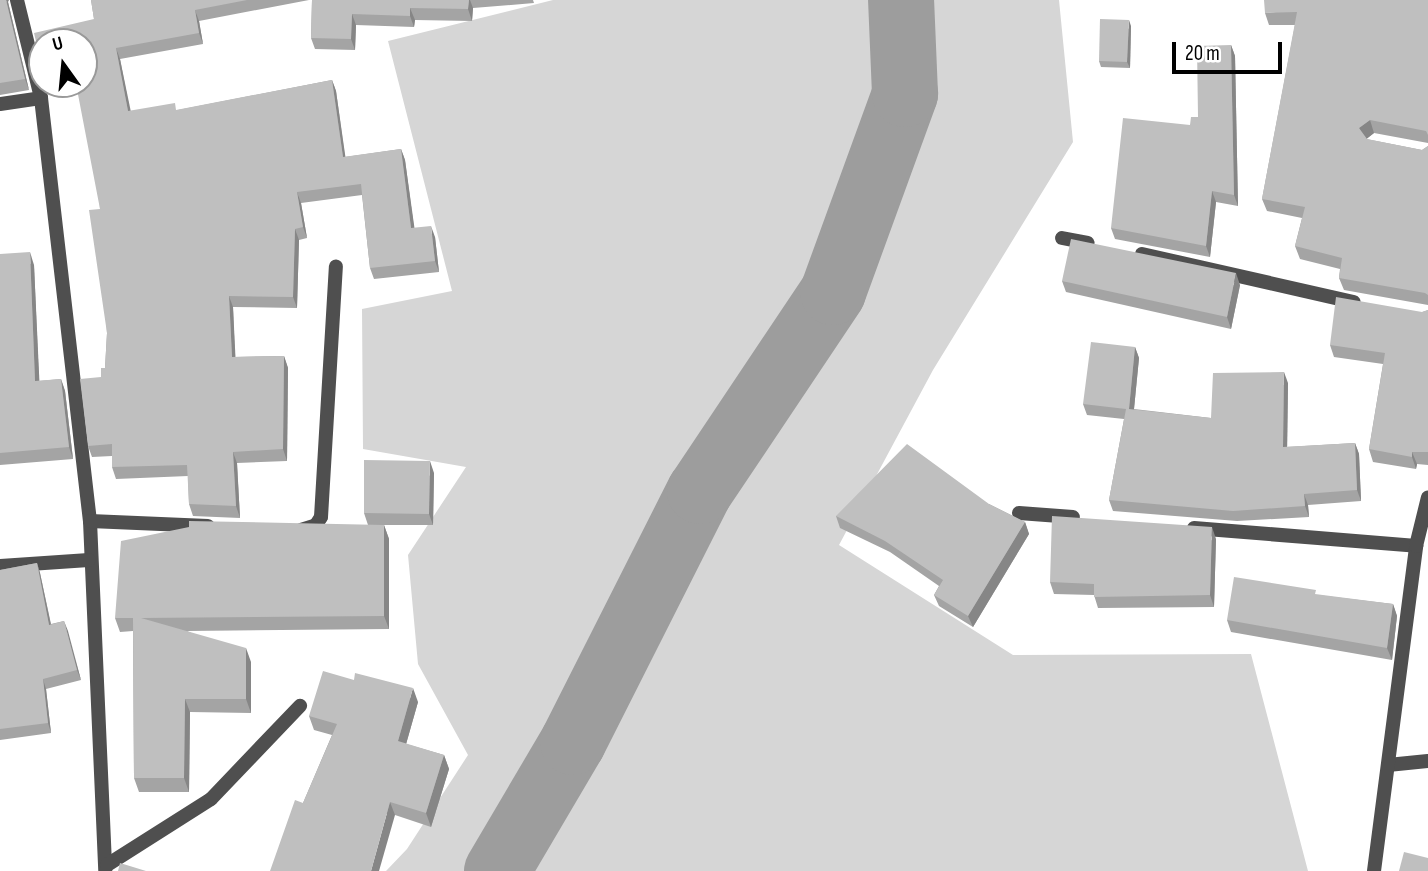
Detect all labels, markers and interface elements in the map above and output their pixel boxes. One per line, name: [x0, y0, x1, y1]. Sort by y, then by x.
north arrow: [28, 28, 98, 98]
scale bar: [1176, 28, 1286, 72]
text: U: [50, 32, 66, 57]
text: 20 m: [1185, 41, 1220, 66]

